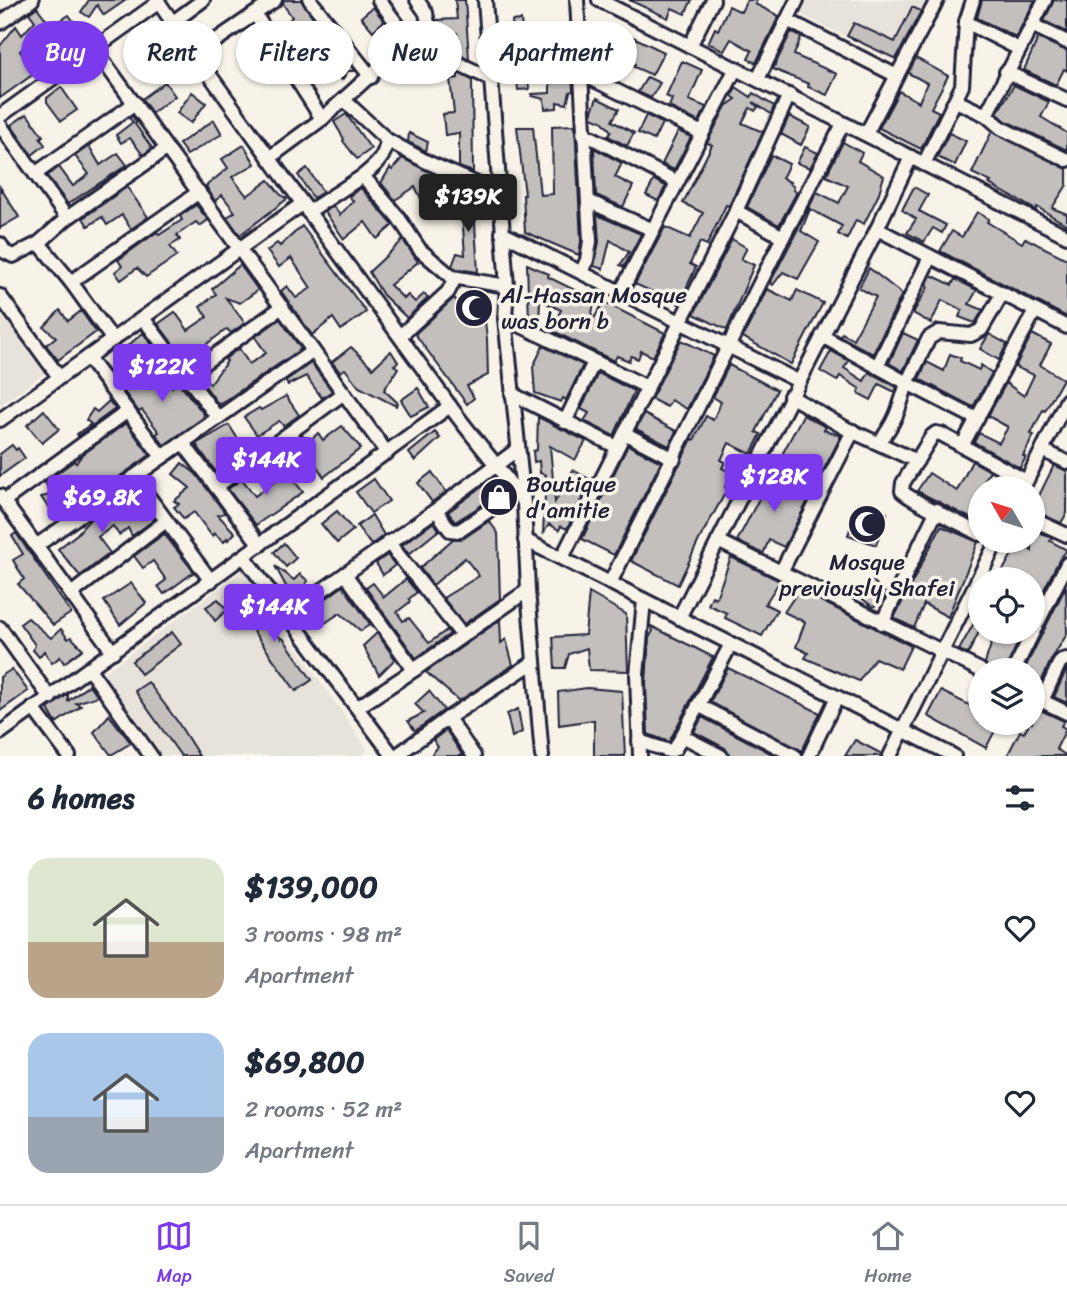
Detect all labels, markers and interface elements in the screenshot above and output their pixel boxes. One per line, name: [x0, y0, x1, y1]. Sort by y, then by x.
chip: Buy: [21, 21, 109, 84]
chip: Rent: [123, 21, 222, 84]
chip: Filters: [236, 21, 354, 84]
chip: New: [368, 21, 462, 84]
chip: Apartment: [476, 21, 637, 84]
pin: $139K: [419, 174, 517, 234]
text: $139K: [435, 176, 501, 217]
place label: Al-Hassan Mosque was born b: [500, 275, 687, 342]
mosque icon: Al-Hassan Mosque was born b: [453, 287, 495, 329]
pin: $122K: [113, 344, 211, 404]
text: $122K: [129, 346, 195, 387]
pin: $144K: [217, 438, 315, 497]
text: $144K: [232, 439, 300, 480]
pin: $128K: [725, 454, 823, 514]
text: $128K: [741, 456, 807, 497]
place label: Boutique d'amitie: [526, 464, 616, 531]
pin: $69.8K: [45, 476, 159, 535]
shop icon: Boutique d'amitie: [478, 476, 520, 518]
north arrow: [968, 476, 1045, 553]
map controls: [968, 476, 1045, 735]
text: $69.8K: [63, 477, 141, 518]
mosque icon: Mosque previously Shafei: [846, 503, 888, 545]
place label: Mosque previously Shafei: [778, 542, 955, 609]
button: locate: [968, 567, 1045, 644]
pin: $144K: [225, 584, 323, 644]
text: $144K: [240, 586, 308, 627]
button: layers: [968, 658, 1045, 735]
text: 6 homes: [28, 771, 135, 825]
icon: filters: [1001, 779, 1039, 817]
text: $139,000: [245, 860, 378, 914]
icon: home: [84, 886, 168, 970]
icon: heart: [1001, 909, 1039, 947]
text: 3 rooms · 98 m²: [245, 914, 402, 955]
text: Apartment: [245, 955, 354, 996]
text: $69,800: [245, 1035, 365, 1089]
icon: home: [84, 1061, 168, 1145]
icon: heart: [1001, 1084, 1039, 1122]
text: 2 rooms · 52 m²: [245, 1089, 402, 1130]
text: Apartment: [245, 1130, 354, 1171]
tab: Map: [155, 1217, 193, 1292]
tab: Saved: [504, 1217, 554, 1292]
tab: Home: [864, 1217, 912, 1292]

